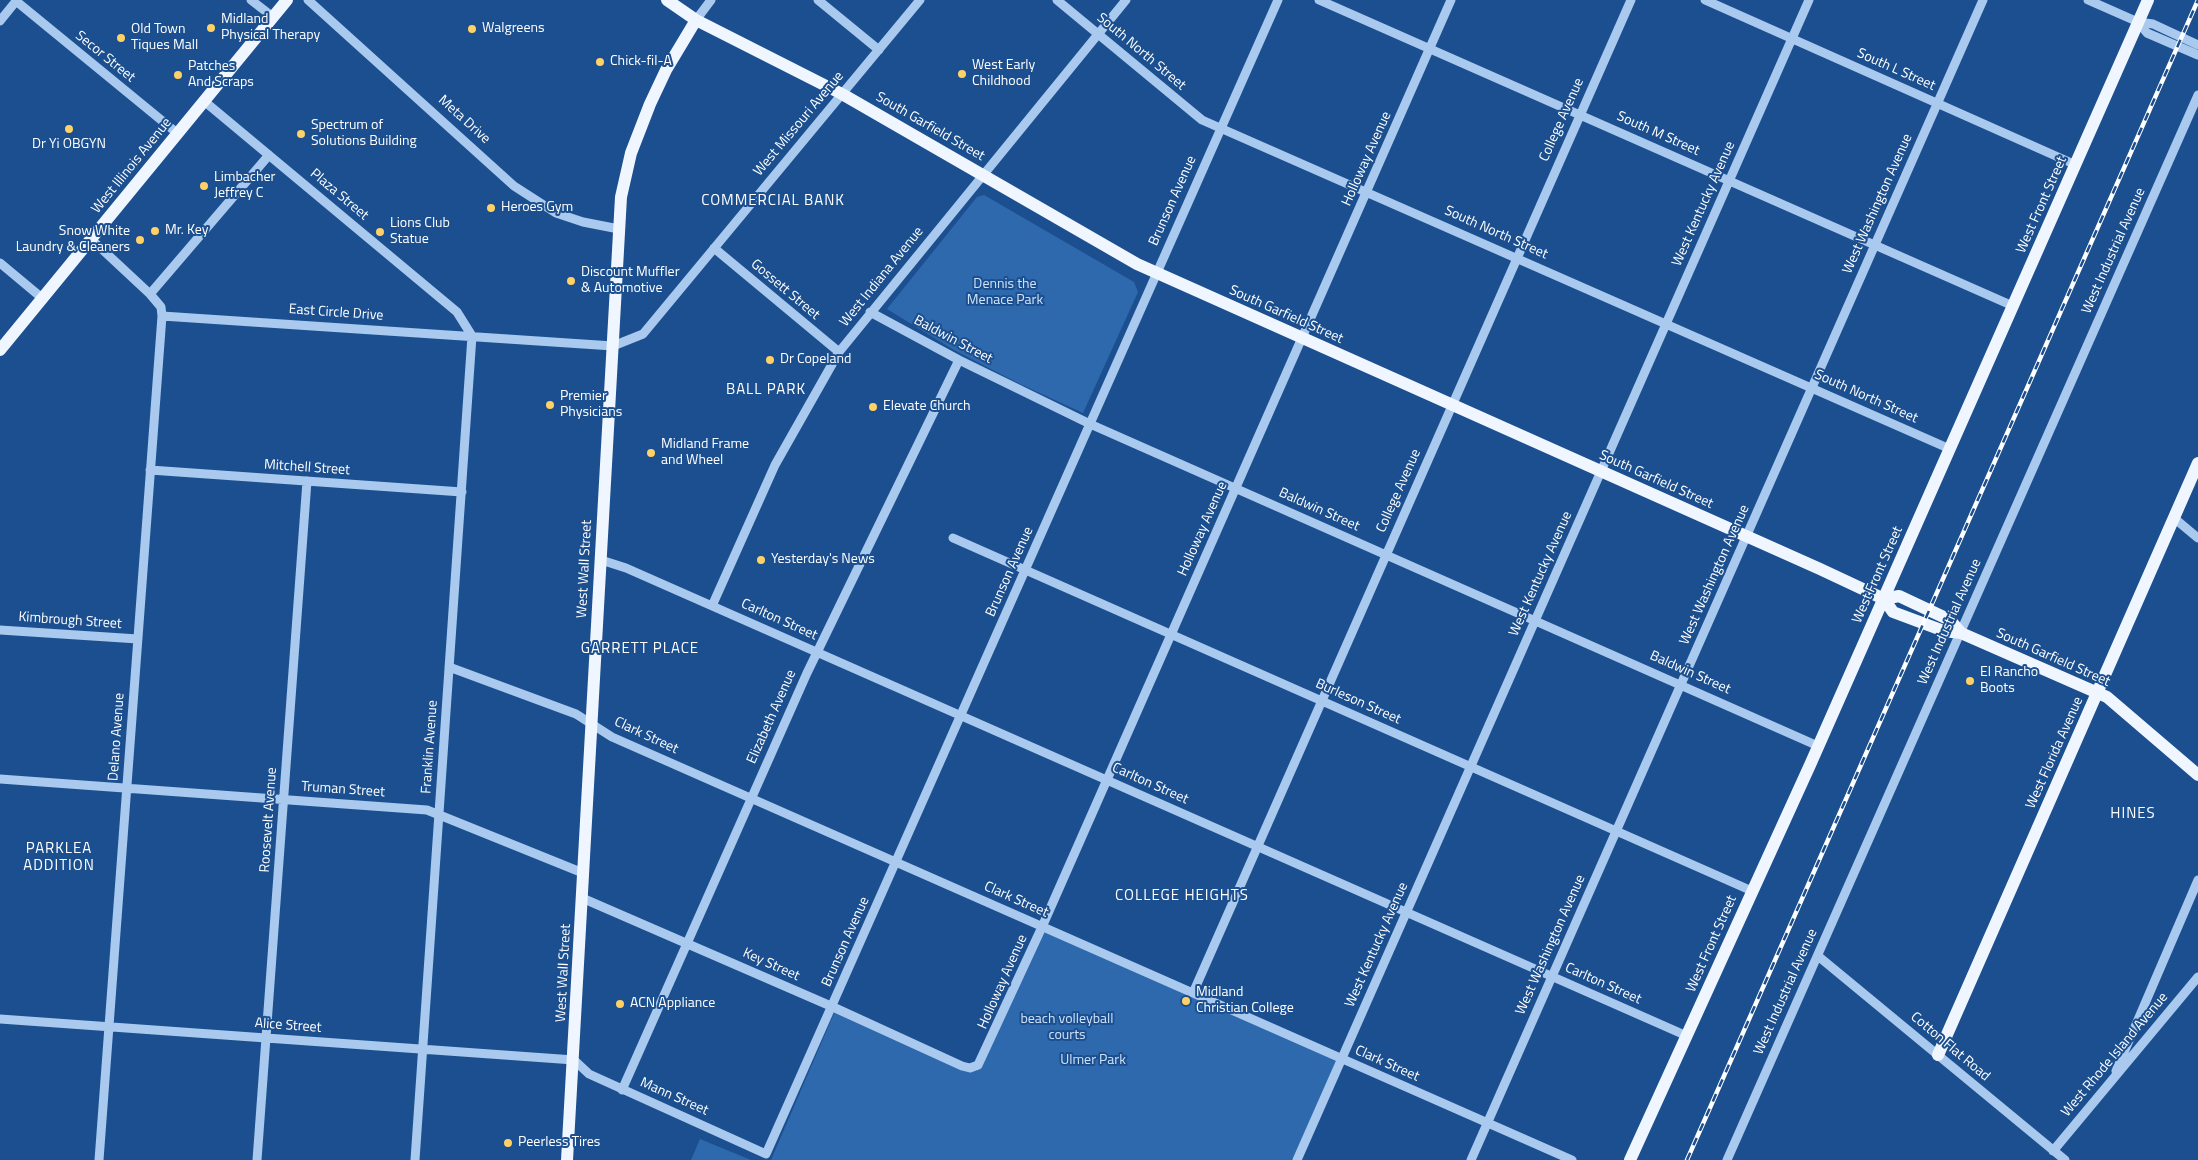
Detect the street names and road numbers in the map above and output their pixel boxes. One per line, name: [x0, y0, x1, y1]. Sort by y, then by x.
street label: South North Street: [1093, 10, 1189, 94]
street label: Secor Street: [72, 28, 138, 86]
street label: South L Street: [1854, 45, 1938, 95]
street label: West Missouri Avenue: [750, 68, 848, 180]
street label: College Avenue: [1536, 76, 1588, 164]
street label: South Garfield Street: [873, 89, 987, 165]
street label: Meta Drive: [434, 92, 494, 148]
street label: South M Street: [1614, 108, 1702, 160]
street label: Holloway Avenue: [1339, 109, 1395, 209]
street label: West Illinois Avenue: [88, 115, 176, 217]
street label: West Washington Avenue: [1840, 131, 1916, 277]
street label: West Kentucky Avenue: [1669, 139, 1739, 269]
street label: Brunson Avenue: [1146, 153, 1200, 249]
street label: West Front Street: [2013, 154, 2071, 256]
street label: Plaza Street: [306, 166, 372, 224]
street label: West Industrial Avenue: [2079, 185, 2149, 317]
street label: South North Street: [1442, 203, 1550, 263]
street label: West Indiana Avenue: [837, 224, 927, 330]
street label: Gossett Street: [747, 256, 823, 324]
street label: South Garfield Street: [1226, 282, 1346, 348]
street label: East Circle Drive: [288, 301, 384, 325]
street label: Baldwin Street: [911, 312, 995, 368]
street label: South North Street: [1812, 367, 1920, 427]
street label: College Avenue: [1373, 447, 1425, 535]
street label: South Garfield Street: [1596, 447, 1716, 513]
street label: Mitchell Street: [263, 457, 351, 479]
street label: Holloway Avenue: [1175, 479, 1231, 579]
street label: Baldwin Street: [1276, 485, 1362, 535]
street label: West Washington Avenue: [1677, 502, 1753, 648]
street label: West Kentucky Avenue: [1506, 509, 1576, 639]
street label: West Wall Street: [574, 519, 596, 619]
street label: Brunson Avenue: [983, 524, 1037, 620]
street label: West Front Street: [1849, 524, 1907, 626]
street label: West Industrial Avenue: [1915, 556, 1985, 688]
street label: Carlton Street: [738, 596, 820, 644]
street label: Kimbrough Street: [18, 609, 122, 633]
street label: South Garfield Street: [1993, 625, 2113, 691]
street label: Baldwin Street: [1647, 648, 1733, 698]
street label: Elizabeth Avenue: [744, 667, 800, 767]
street label: Burleson Street: [1313, 676, 1403, 728]
street label: Delano Avenue: [106, 692, 128, 782]
street label: West Florida Avenue: [2023, 694, 2087, 812]
street label: Franklin Avenue: [418, 700, 442, 794]
street label: Clark Street: [611, 714, 681, 758]
street label: Carlton Street: [1109, 760, 1191, 808]
street label: Roosevelt Avenue: [257, 767, 281, 873]
street label: Truman Street: [301, 779, 385, 801]
street label: West Washington Avenue: [1513, 872, 1589, 1018]
street label: Clark Street: [981, 878, 1051, 922]
street label: West Kentucky Avenue: [1342, 880, 1412, 1010]
street label: West Front Street: [1683, 893, 1741, 995]
street label: Brunson Avenue: [819, 894, 873, 990]
street label: West Wall Street: [553, 923, 575, 1023]
street label: West Industrial Avenue: [1751, 926, 1821, 1058]
street label: Holloway Avenue: [975, 932, 1031, 1032]
street label: Key Street: [740, 945, 802, 985]
street label: Carlton Street: [1562, 960, 1644, 1008]
street label: West Rhode Island Avenue: [2058, 990, 2172, 1120]
street label: Cotton Flat Road: [1907, 1009, 1993, 1085]
street label: Alice Street: [254, 1015, 322, 1037]
street label: Clark Street: [1352, 1042, 1422, 1086]
street label: Mann Street: [637, 1074, 711, 1120]

